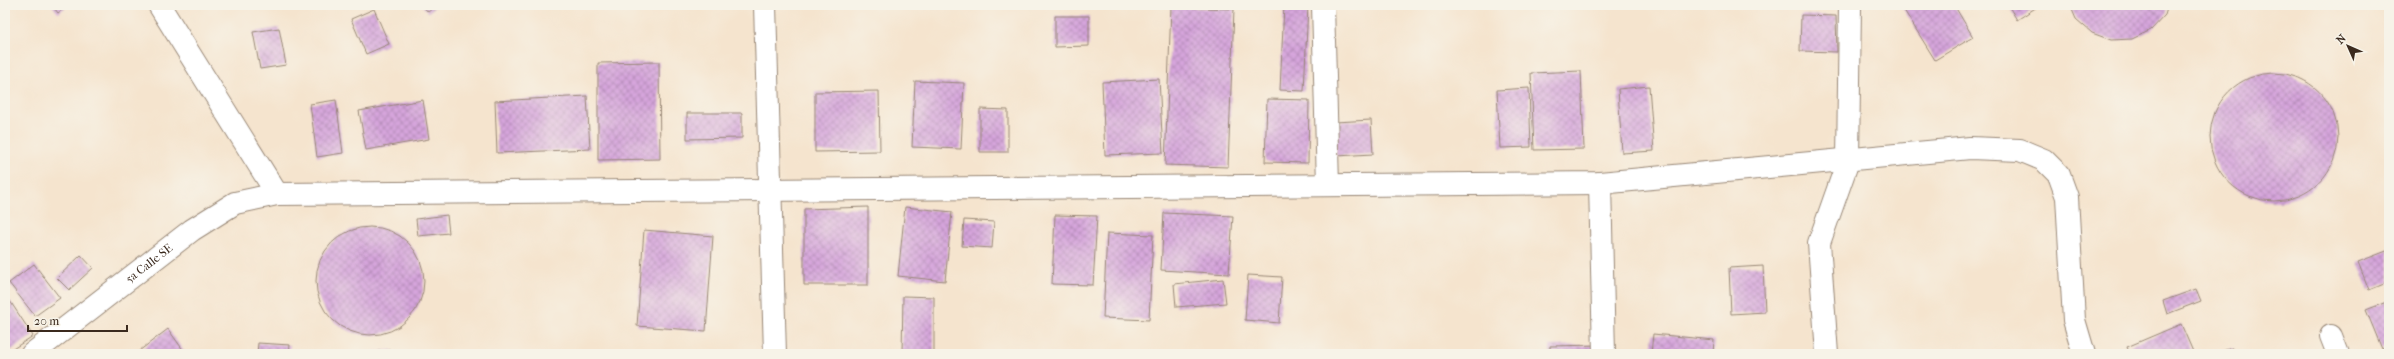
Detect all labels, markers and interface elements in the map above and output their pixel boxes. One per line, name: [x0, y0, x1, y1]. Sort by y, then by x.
north arrow: [2328, 26, 2368, 66]
text: N: [2334, 31, 2349, 47]
street label: 5a Calle SE: [123, 241, 175, 286]
scale bar: [28, 307, 127, 333]
text: 20 m: [34, 314, 59, 328]

